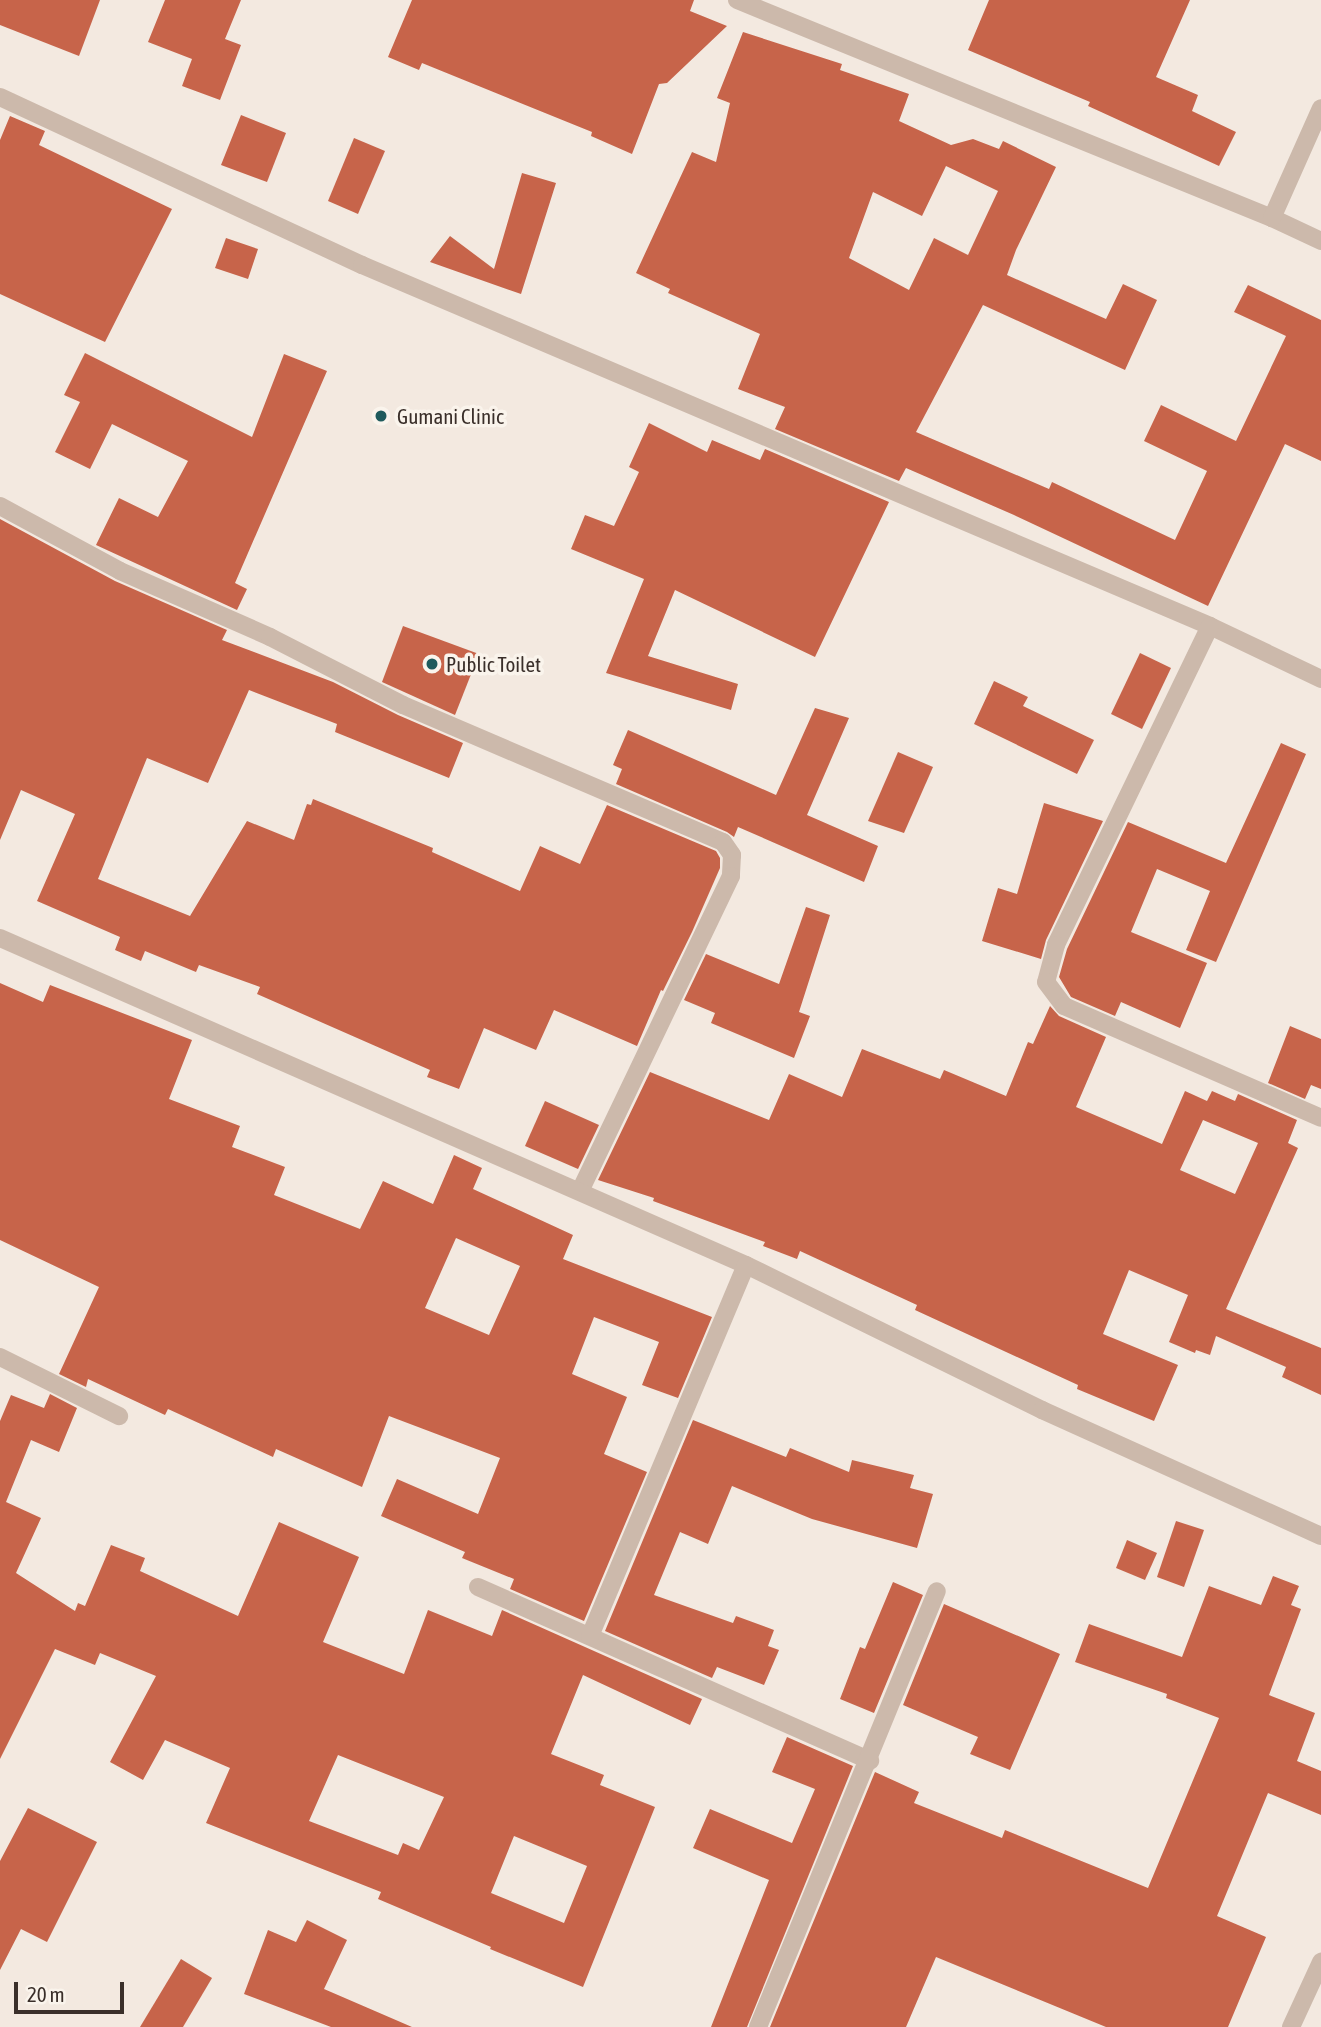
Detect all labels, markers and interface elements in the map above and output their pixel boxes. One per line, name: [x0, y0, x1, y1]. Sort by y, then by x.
place label: Gumani Clinic: [397, 403, 504, 429]
marker: Gumani Clinic: [371, 406, 391, 426]
place label: Public Toilet: [446, 651, 541, 677]
marker: Public Toilet: [424, 656, 440, 672]
scale bar: [18, 1968, 128, 2012]
text: 20 m: [27, 1982, 65, 2006]

